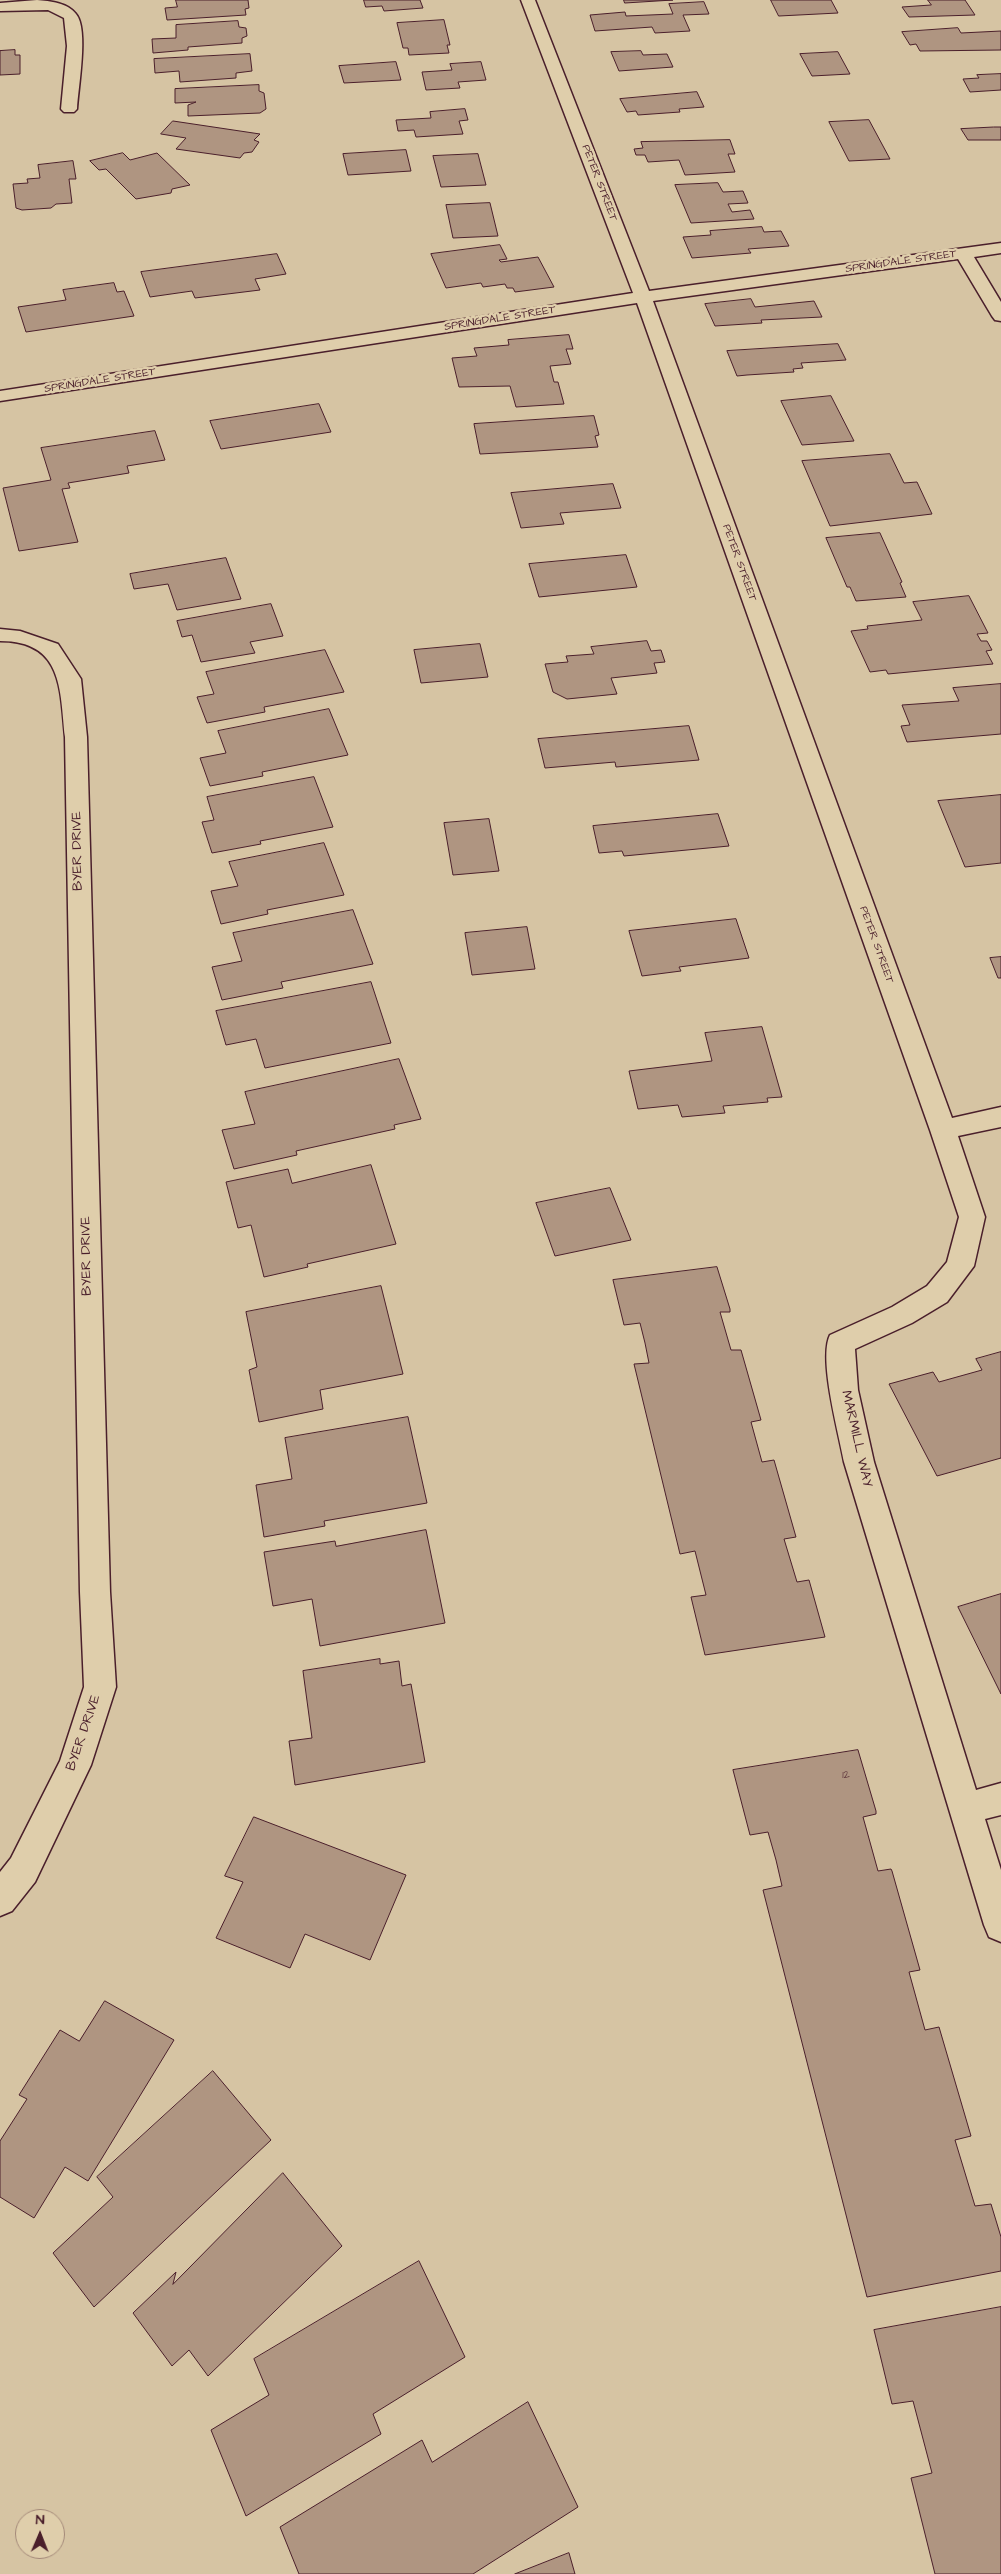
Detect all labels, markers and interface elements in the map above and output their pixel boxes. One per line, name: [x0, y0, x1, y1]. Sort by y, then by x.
street label: PETER STREET: [578, 143, 620, 223]
street label: SPRINGDALE STREET: [844, 248, 958, 276]
street label: SPRINGDALE STREET: [443, 304, 557, 334]
street label: SPRINGDALE STREET: [43, 366, 157, 396]
street label: PETER STREET: [719, 523, 759, 603]
street label: BYER DRIVE: [69, 811, 87, 891]
street label: PETER STREET: [856, 905, 896, 985]
street label: BYER DRIVE: [78, 1216, 96, 1296]
street label: MARMILL WAY: [837, 1389, 875, 1489]
street label: BYER DRIVE: [63, 1693, 105, 1773]
house number: 12: [842, 1769, 850, 1783]
north arrow: [15, 2509, 65, 2559]
text: N: [36, 2510, 45, 2530]

